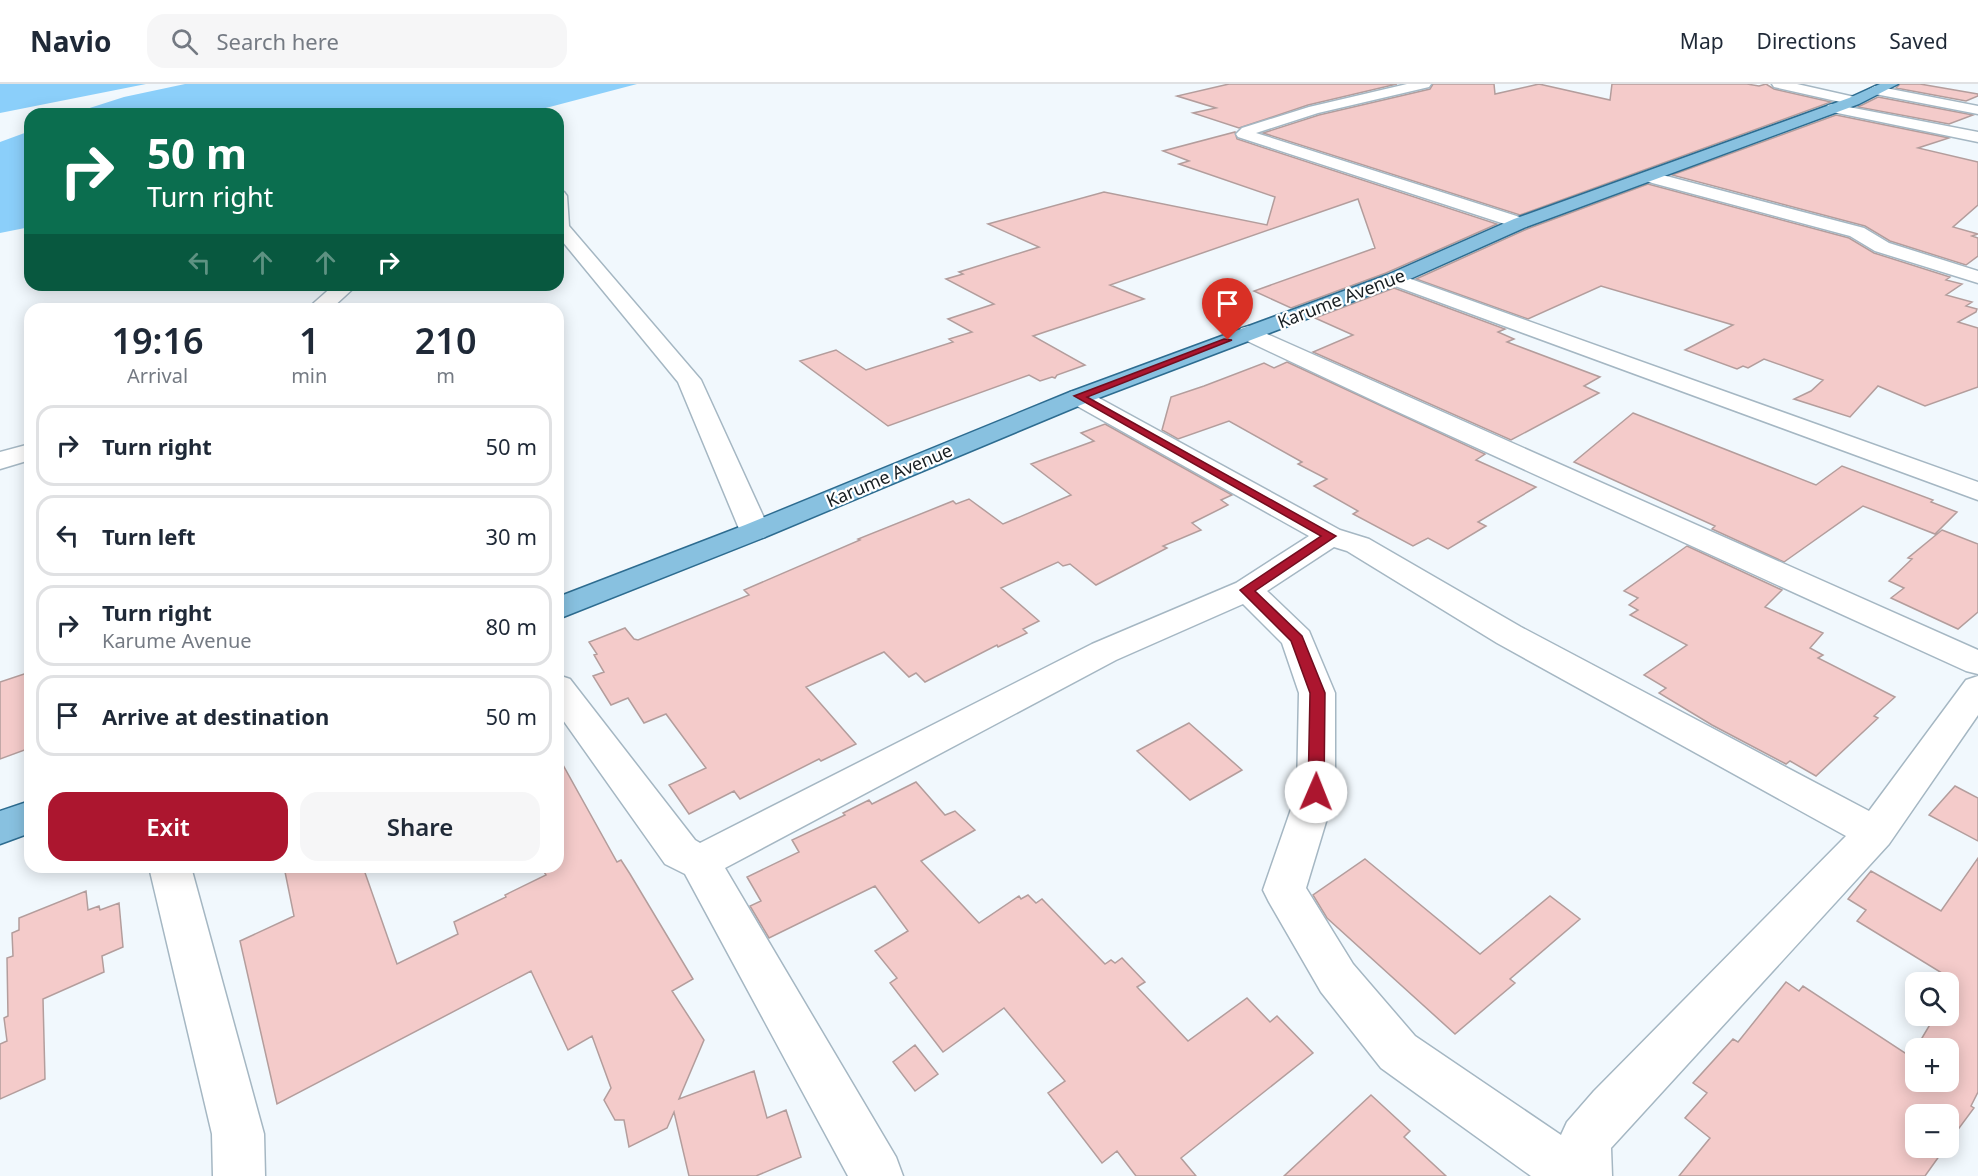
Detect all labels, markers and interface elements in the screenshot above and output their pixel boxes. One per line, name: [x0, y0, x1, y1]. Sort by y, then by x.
search box: [147, 14, 567, 68]
text: Navio: [30, 22, 111, 60]
icon: search: [168, 25, 201, 58]
text: Search here: [216, 26, 339, 56]
text: Map: [1680, 27, 1724, 55]
text: Directions: [1757, 27, 1856, 55]
text: Saved: [1889, 27, 1948, 55]
text: 50 m: [147, 124, 247, 181]
icon: right: [48, 132, 126, 210]
text: Turn right: [147, 178, 273, 215]
icon: left: [183, 246, 216, 279]
icon: ahead: [246, 246, 279, 279]
icon: ahead: [309, 246, 342, 279]
icon: right: [372, 246, 405, 279]
street label: Karume Avenue: [1274, 263, 1408, 333]
pin: [1202, 278, 1253, 340]
icon: arrive: [1211, 287, 1244, 320]
text: 19:16: [111, 316, 204, 365]
text: 1: [299, 316, 320, 365]
text: 210: [415, 316, 477, 365]
text: Arrival: [127, 362, 188, 389]
text: min: [291, 362, 327, 389]
text: m: [436, 362, 455, 389]
icon: right: [51, 429, 84, 462]
text: Turn right: [102, 431, 212, 461]
text: 50 m: [486, 431, 537, 461]
street label: Karume Avenue: [822, 438, 956, 512]
icon: left: [51, 519, 84, 552]
text: Turn left: [102, 521, 196, 551]
text: 30 m: [486, 521, 537, 551]
text: Turn right: [102, 597, 212, 627]
icon: right: [51, 609, 84, 642]
text: 80 m: [486, 611, 537, 641]
text: Karume Avenue: [102, 627, 252, 654]
icon: arrive: [51, 699, 84, 732]
text: Arrive at destination: [102, 701, 329, 731]
text: 50 m: [486, 701, 537, 731]
position arrow: [1284, 760, 1348, 824]
button: Exit: [48, 792, 288, 861]
button: Share: [300, 792, 540, 861]
map controls: [1905, 972, 1959, 1158]
button: search: [1905, 972, 1959, 1026]
button: +: [1905, 1038, 1959, 1092]
button: −: [1905, 1104, 1959, 1158]

